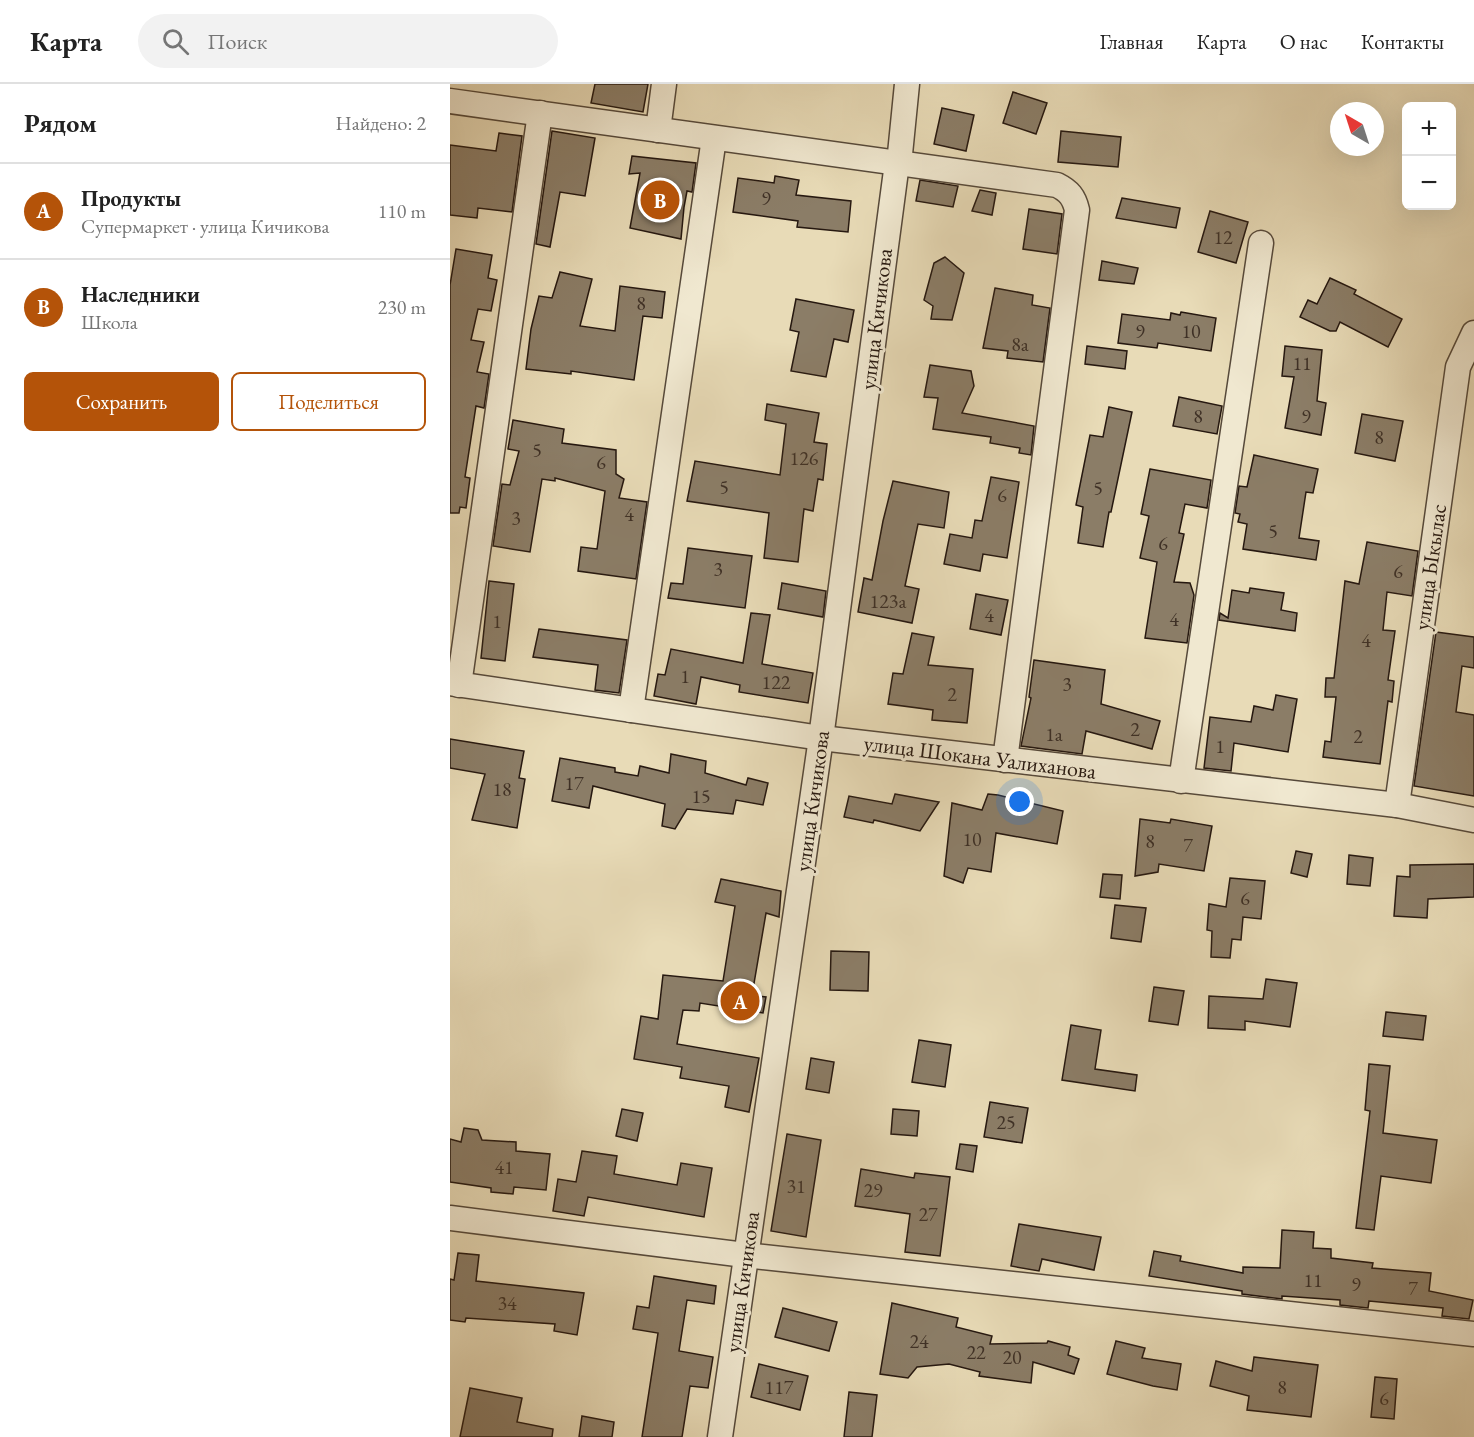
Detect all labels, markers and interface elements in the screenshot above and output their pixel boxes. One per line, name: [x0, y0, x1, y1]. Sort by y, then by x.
search box: [138, 14, 558, 68]
text: Карта: [30, 23, 102, 59]
icon: search: [159, 25, 192, 58]
text: Поиск: [207, 27, 267, 56]
text: Главная: [1099, 28, 1163, 55]
text: Карта: [1196, 28, 1247, 55]
text: О нас: [1280, 28, 1328, 55]
text: Контакты: [1361, 28, 1444, 55]
north arrow: [1330, 102, 1384, 156]
map controls: [1402, 102, 1456, 210]
button: +: [1402, 102, 1456, 156]
text: Рядом: [24, 106, 97, 140]
text: Найдено: 2: [335, 110, 426, 136]
button: −: [1402, 156, 1456, 210]
pin: B: [640, 178, 680, 222]
text: Продукты: [81, 184, 181, 213]
house number: 9: [761, 185, 771, 211]
text: A: [36, 198, 51, 224]
text: 110 m: [378, 198, 426, 224]
text: Супермаркет · улица Кичикова: [81, 213, 330, 239]
house number: 12: [1213, 224, 1233, 250]
street label: улица Кичикова: [853, 246, 899, 391]
text: Наследники: [81, 280, 200, 309]
house number: 8: [636, 290, 646, 316]
text: B: [37, 294, 50, 320]
text: 230 m: [378, 294, 426, 320]
text: Школа: [81, 309, 138, 335]
house number: 9: [1135, 318, 1145, 344]
house number: 10: [1181, 318, 1201, 344]
house number: 8а: [1011, 331, 1029, 357]
house number: 11: [1292, 350, 1312, 376]
button: Сохранить: [24, 372, 219, 431]
button: Поделиться: [231, 372, 426, 431]
house number: 8: [1193, 403, 1203, 429]
house number: 9: [1301, 403, 1311, 429]
house number: 8: [1374, 424, 1384, 450]
house number: 5: [532, 437, 542, 463]
house number: 126: [790, 445, 819, 471]
house number: 6: [596, 449, 606, 475]
house number: 5: [719, 474, 729, 500]
house number: 5: [1093, 475, 1103, 501]
house number: 6: [997, 482, 1007, 508]
house number: 4: [624, 501, 634, 527]
street label: улица Ыкылас: [1407, 502, 1453, 632]
house number: 3: [511, 505, 521, 531]
house number: 5: [1268, 518, 1278, 544]
house number: 6: [1158, 530, 1168, 556]
house number: 3: [713, 556, 723, 582]
house number: 6: [1393, 558, 1403, 584]
house number: 123а: [870, 588, 906, 614]
house number: 4: [984, 602, 994, 628]
house number: 4: [1169, 606, 1179, 632]
house number: 1: [492, 608, 502, 634]
house number: 4: [1361, 627, 1371, 653]
house number: 1: [680, 663, 690, 689]
house number: 122: [762, 669, 791, 695]
house number: 3: [1062, 671, 1072, 697]
house number: 2: [947, 681, 957, 707]
house number: 2: [1130, 716, 1140, 742]
house number: 1а: [1045, 721, 1063, 747]
house number: 2: [1353, 723, 1363, 749]
street label: улица Кичикова: [788, 728, 836, 874]
street label: улица Шокана Уалиханова: [862, 728, 1098, 786]
house number: 1: [1215, 733, 1225, 759]
house number: 17: [564, 770, 584, 796]
house number: 18: [492, 776, 512, 802]
house number: 15: [691, 783, 711, 809]
your location: [1005, 787, 1034, 816]
house number: 10: [962, 826, 982, 852]
house number: 8: [1145, 828, 1155, 854]
house number: 7: [1183, 832, 1193, 858]
house number: 6: [1240, 885, 1250, 911]
pin: A: [720, 978, 760, 1024]
house number: 25: [996, 1109, 1016, 1135]
house number: 41: [494, 1154, 514, 1180]
house number: 31: [786, 1173, 806, 1199]
house number: 29: [863, 1177, 883, 1203]
house number: 27: [918, 1201, 938, 1227]
street label: улица Кичикова: [718, 1209, 766, 1355]
house number: 11: [1303, 1267, 1323, 1293]
house number: 9: [1351, 1271, 1361, 1297]
house number: 7: [1408, 1275, 1418, 1301]
house number: 34: [497, 1290, 517, 1316]
house number: 24: [909, 1328, 929, 1354]
house number: 22: [966, 1339, 986, 1365]
house number: 20: [1002, 1344, 1022, 1370]
house number: 117: [765, 1374, 794, 1400]
house number: 8: [1277, 1374, 1287, 1400]
house number: 6: [1379, 1385, 1389, 1411]

